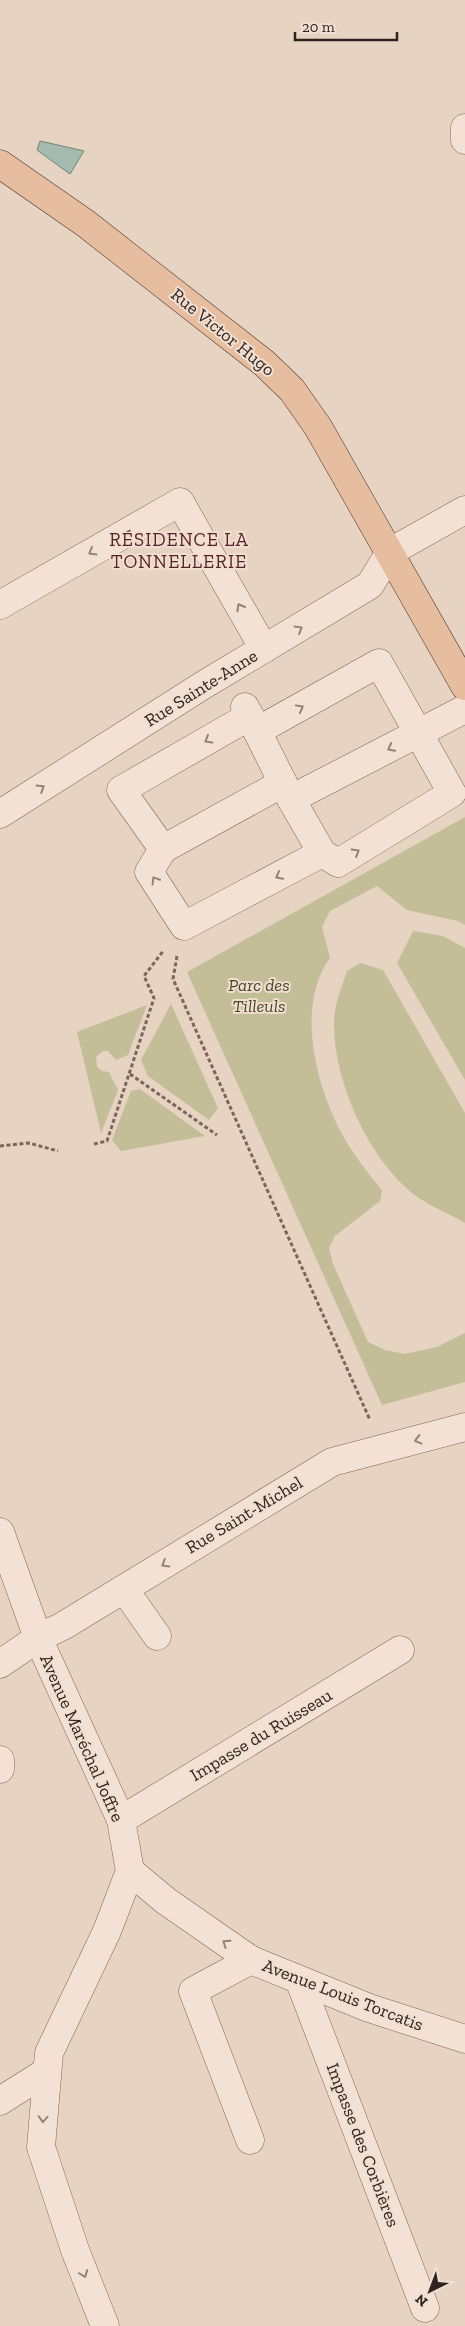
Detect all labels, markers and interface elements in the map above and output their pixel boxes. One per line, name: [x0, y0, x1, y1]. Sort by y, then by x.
scale bar: [295, 10, 398, 42]
text: 20 m: [302, 18, 335, 36]
street label: Rue Victor Hugo: [167, 283, 279, 381]
district label: RÉSIDENCE LA TONNELLERIE: [109, 528, 249, 573]
one-way arrow: [89, 546, 98, 556]
one-way arrow: [236, 603, 246, 612]
one-way arrow: [293, 625, 302, 635]
street label: Rue Sainte-Anne: [140, 644, 262, 732]
one-way arrow: [294, 704, 303, 714]
one-way arrow: [204, 734, 213, 744]
one-way arrow: [387, 742, 396, 752]
one-way arrow: [36, 784, 45, 794]
one-way arrow: [350, 848, 359, 858]
one-way arrow: [275, 870, 284, 880]
one-way arrow: [151, 876, 161, 885]
park label: Parc des Tilleuls: [228, 974, 290, 1017]
one-way arrow: [414, 1434, 423, 1444]
street label: Rue Saint-Michel: [182, 1471, 307, 1559]
one-way arrow: [161, 1558, 170, 1568]
street label: Avenue Maréchal Joffre: [35, 1651, 129, 1825]
street label: Impasse du Ruisseau: [186, 1684, 336, 1786]
one-way arrow: [222, 1940, 232, 1949]
street label: Avenue Louis Torcatis: [260, 1954, 427, 2036]
street label: Impasse des Corbières: [322, 2060, 404, 2230]
one-way arrow: [37, 2115, 48, 2123]
north arrow: [405, 2266, 455, 2316]
one-way arrow: [78, 2269, 89, 2278]
text: N: [412, 2290, 431, 2310]

